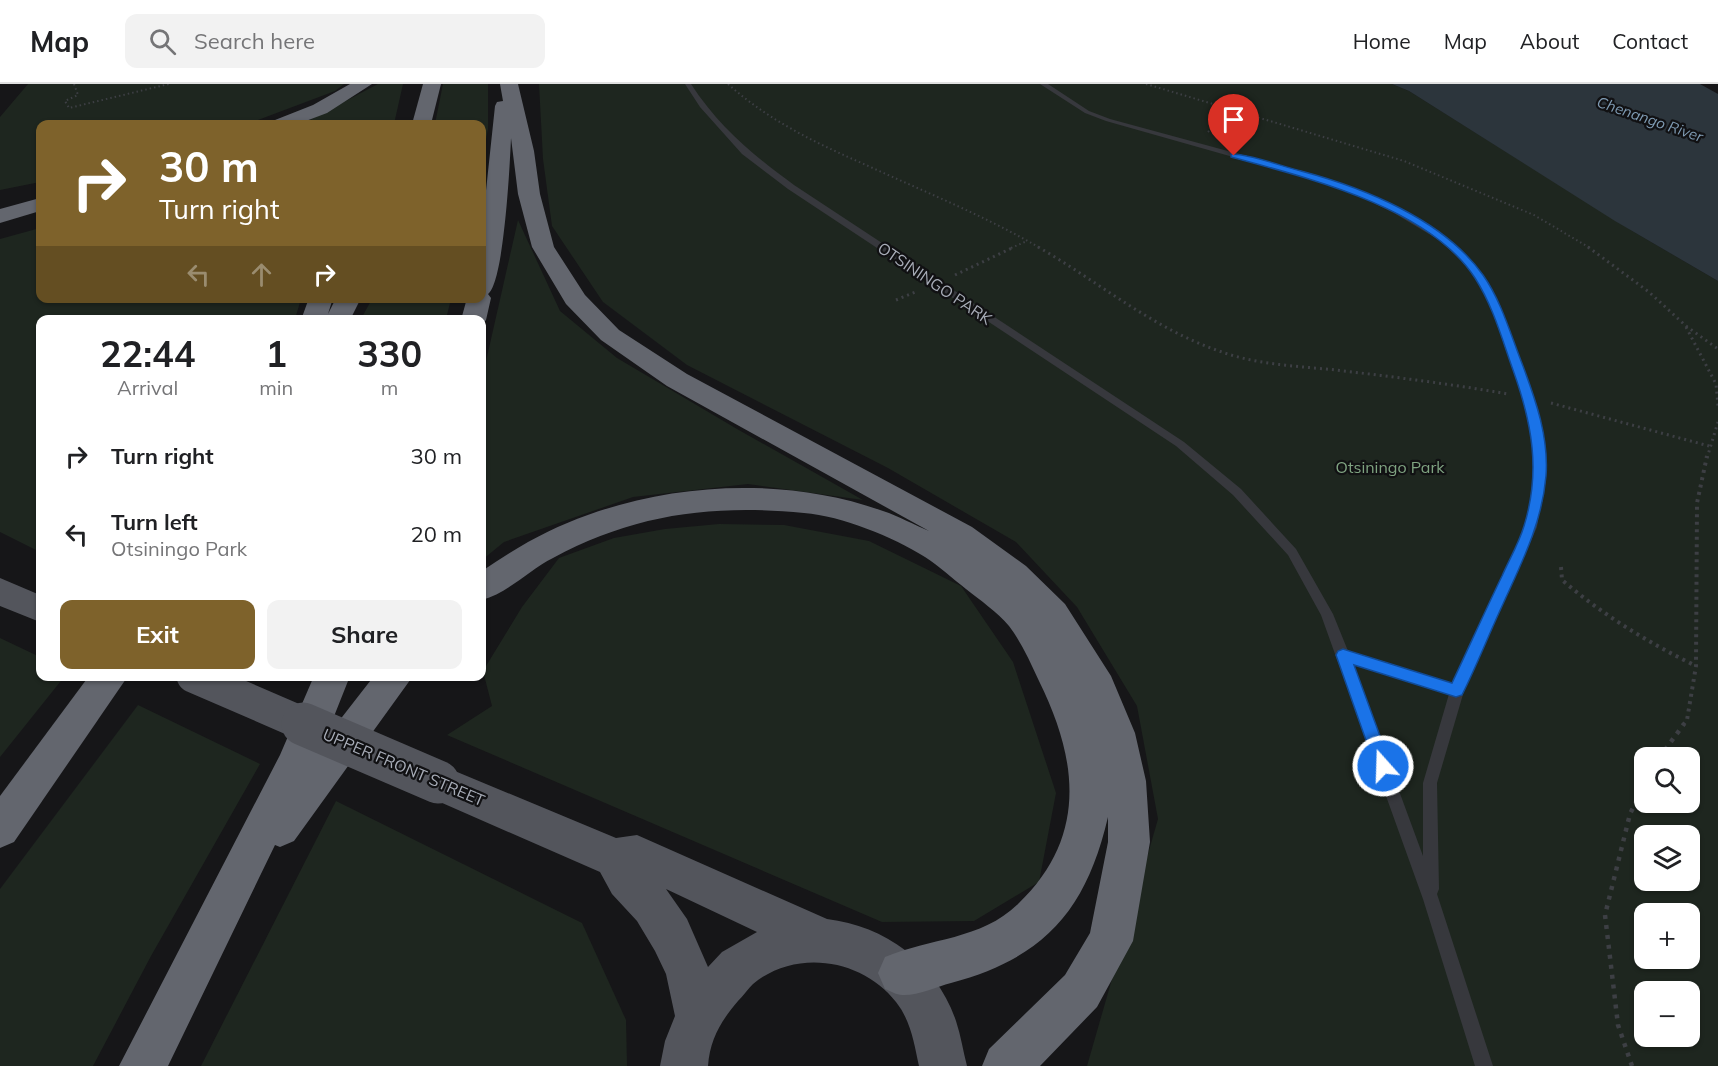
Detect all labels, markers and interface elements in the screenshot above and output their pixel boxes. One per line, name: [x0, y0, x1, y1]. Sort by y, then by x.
search box: [125, 14, 545, 68]
text: Map: [30, 24, 89, 59]
icon: search: [146, 25, 179, 58]
text: Search here: [194, 27, 315, 55]
text: Home: [1353, 28, 1411, 54]
text: Map: [1444, 28, 1487, 54]
text: About: [1520, 28, 1579, 54]
text: Contact: [1612, 28, 1688, 54]
water label: Chenango River: [1595, 92, 1706, 146]
pin: [1208, 94, 1259, 156]
icon: arrive: [1217, 103, 1250, 136]
text: 30 m: [159, 140, 259, 193]
icon: right: [60, 144, 138, 222]
text: Turn right: [159, 192, 279, 226]
street label: OTSININGO PARK: [874, 237, 997, 329]
icon: left: [182, 258, 215, 291]
icon: ahead: [245, 258, 278, 291]
icon: right: [308, 258, 341, 291]
text: 22:44: [100, 331, 195, 376]
text: 1: [265, 331, 287, 376]
text: 330: [357, 331, 422, 376]
text: Arrival: [117, 375, 178, 400]
text: min: [259, 375, 293, 400]
text: m: [381, 375, 398, 400]
icon: right: [60, 440, 93, 473]
text: Turn right: [111, 442, 214, 470]
text: 30 m: [411, 442, 462, 470]
park label: Otsiningo Park: [1336, 457, 1445, 477]
text: Turn left: [111, 508, 198, 536]
icon: left: [60, 518, 93, 551]
text: 20 m: [411, 520, 462, 548]
text: Otsiningo Park: [111, 536, 247, 561]
button: Exit: [60, 600, 255, 669]
button: Share: [267, 600, 462, 669]
street label: UPPER FRONT STREET: [320, 724, 488, 810]
position arrow: [1351, 734, 1415, 798]
map controls: [1634, 747, 1700, 1047]
button: search: [1634, 747, 1700, 813]
button: layers: [1634, 825, 1700, 891]
button: +: [1634, 903, 1700, 969]
button: −: [1634, 981, 1700, 1047]

